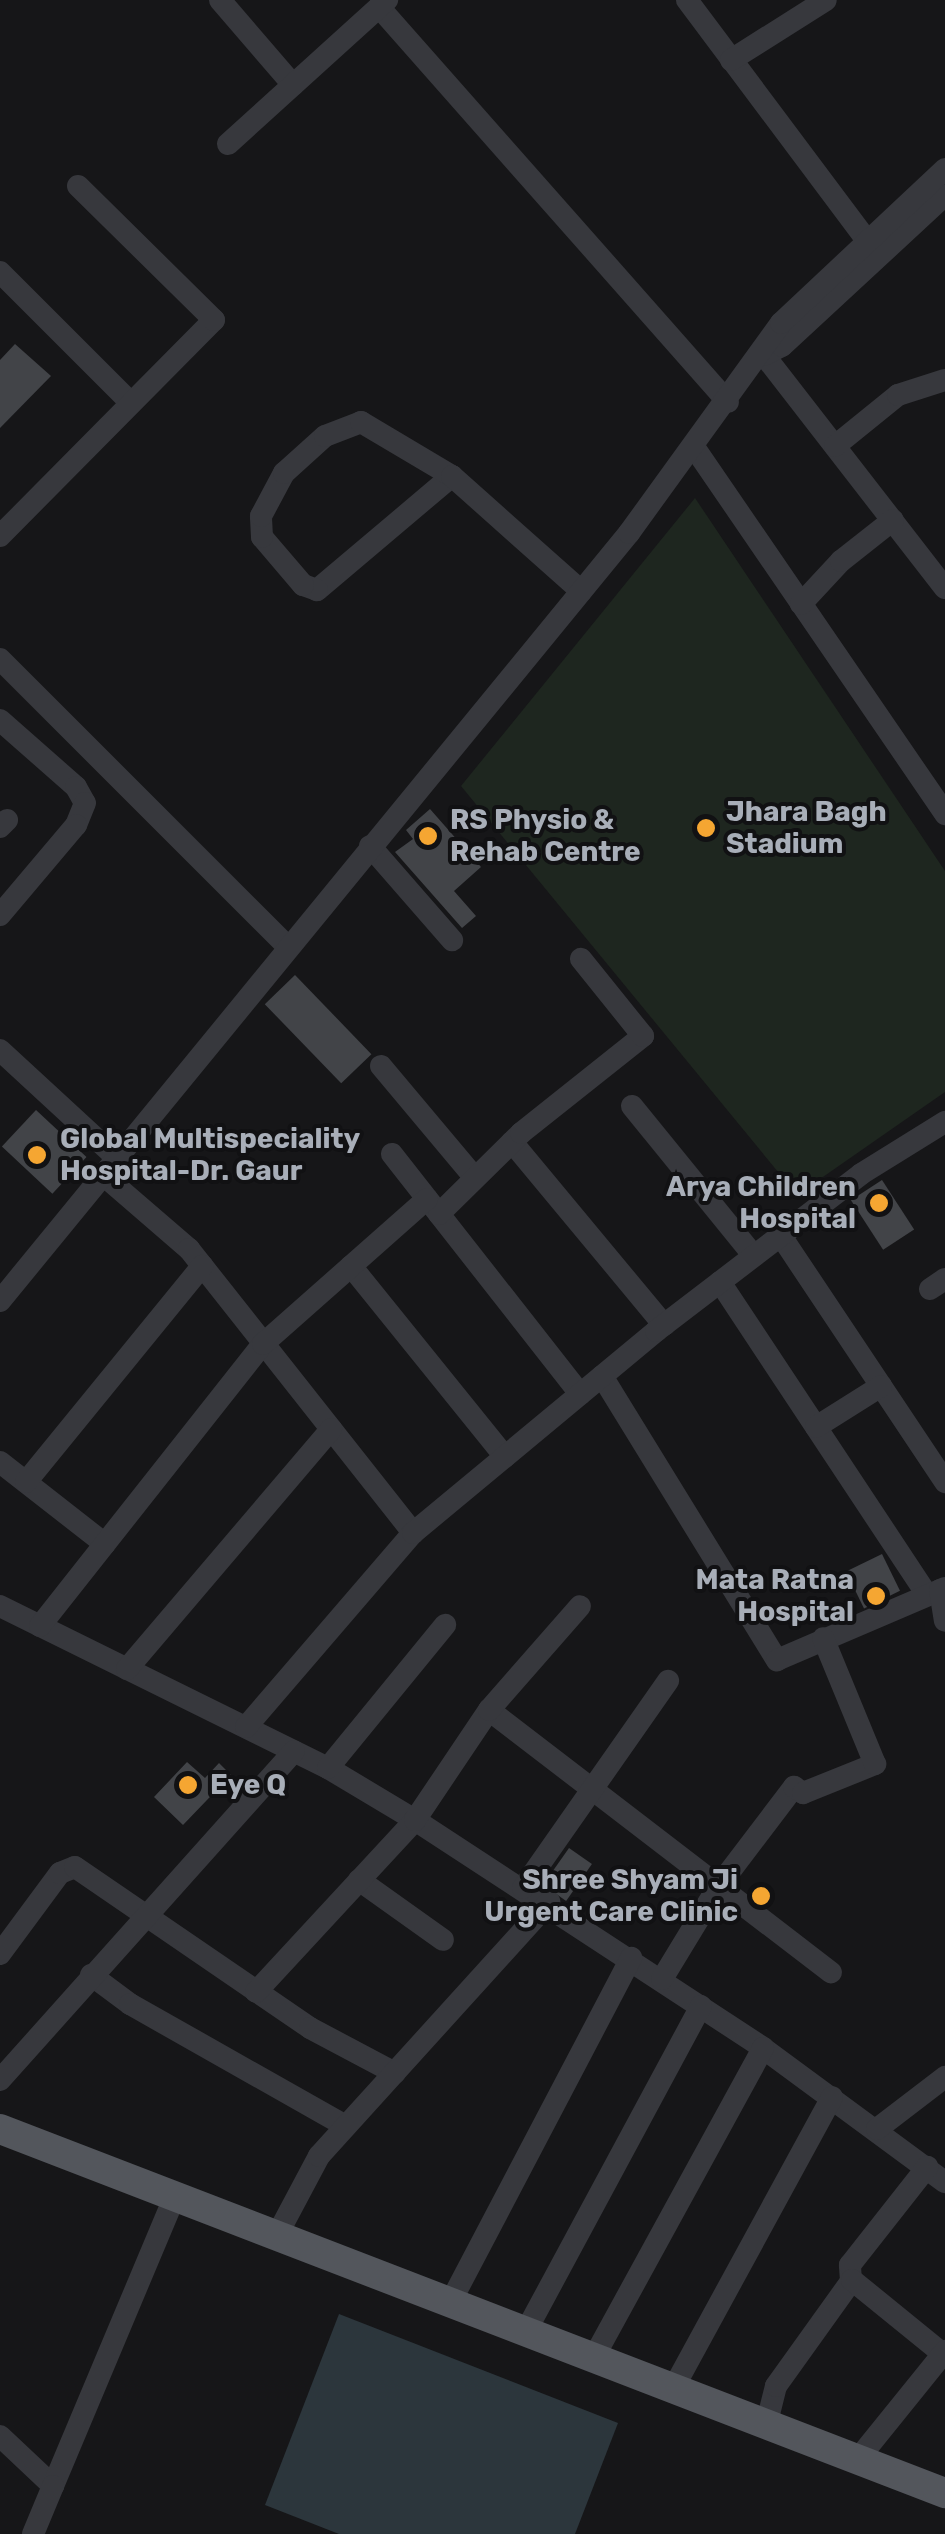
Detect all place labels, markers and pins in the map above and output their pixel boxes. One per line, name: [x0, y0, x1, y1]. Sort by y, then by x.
place label: Jhara Bagh Stadium: [726, 795, 887, 861]
place label: RS Physio & Rehab Centre: [450, 803, 641, 869]
marker: Jhara Bagh Stadium: [695, 817, 717, 839]
marker: RS Physio & Rehab Centre: [415, 823, 441, 849]
place label: Global Multispeciality Hospital-Dr. Gaur: [60, 1122, 360, 1188]
marker: Global Multispeciality Hospital-Dr. Gaur: [24, 1142, 50, 1168]
place label: Arya Children Hospital: [666, 1170, 856, 1236]
marker: Arya Children Hospital: [866, 1190, 892, 1216]
place label: Mata Ratna Hospital: [696, 1563, 854, 1629]
marker: Mata Ratna Hospital: [863, 1583, 889, 1609]
place label: Eye Q: [210, 1768, 286, 1802]
marker: Eye Q: [175, 1772, 201, 1798]
place label: Shree Shyam Ji Urgent Care Clinic: [484, 1863, 738, 1929]
marker: Shree Shyam Ji Urgent Care Clinic: [748, 1883, 774, 1909]

